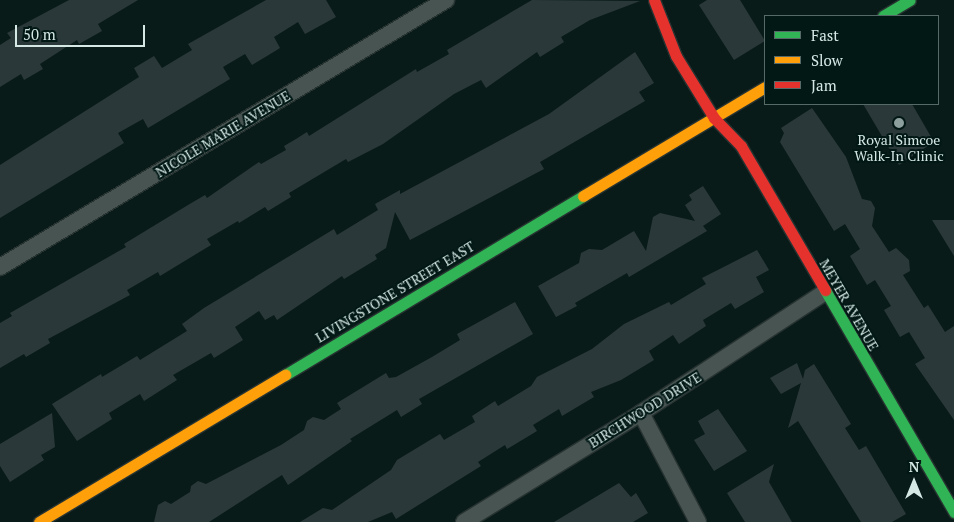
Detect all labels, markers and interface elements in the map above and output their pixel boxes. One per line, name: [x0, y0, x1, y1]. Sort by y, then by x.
scale bar: [18, 15, 148, 47]
legend: [764, 15, 939, 105]
text: 50 m: [23, 24, 56, 44]
text: Fast: [811, 25, 839, 45]
text: Slow: [811, 50, 843, 70]
text: Jam: [811, 75, 837, 95]
street label: NICOLE MARIE AVENUE: [153, 87, 293, 181]
marker: Royal Simcoe Walk-In Clinic: [892, 116, 906, 130]
place label: Royal Simcoe Walk-In Clinic: [854, 132, 944, 164]
street label: LIVINGSTONE STREET EAST: [313, 238, 477, 346]
street label: MEYER AVENUE: [816, 256, 882, 354]
street label: BIRCHWOOD DRIVE: [586, 369, 704, 451]
north arrow: [889, 457, 939, 507]
text: N: [909, 457, 919, 476]

